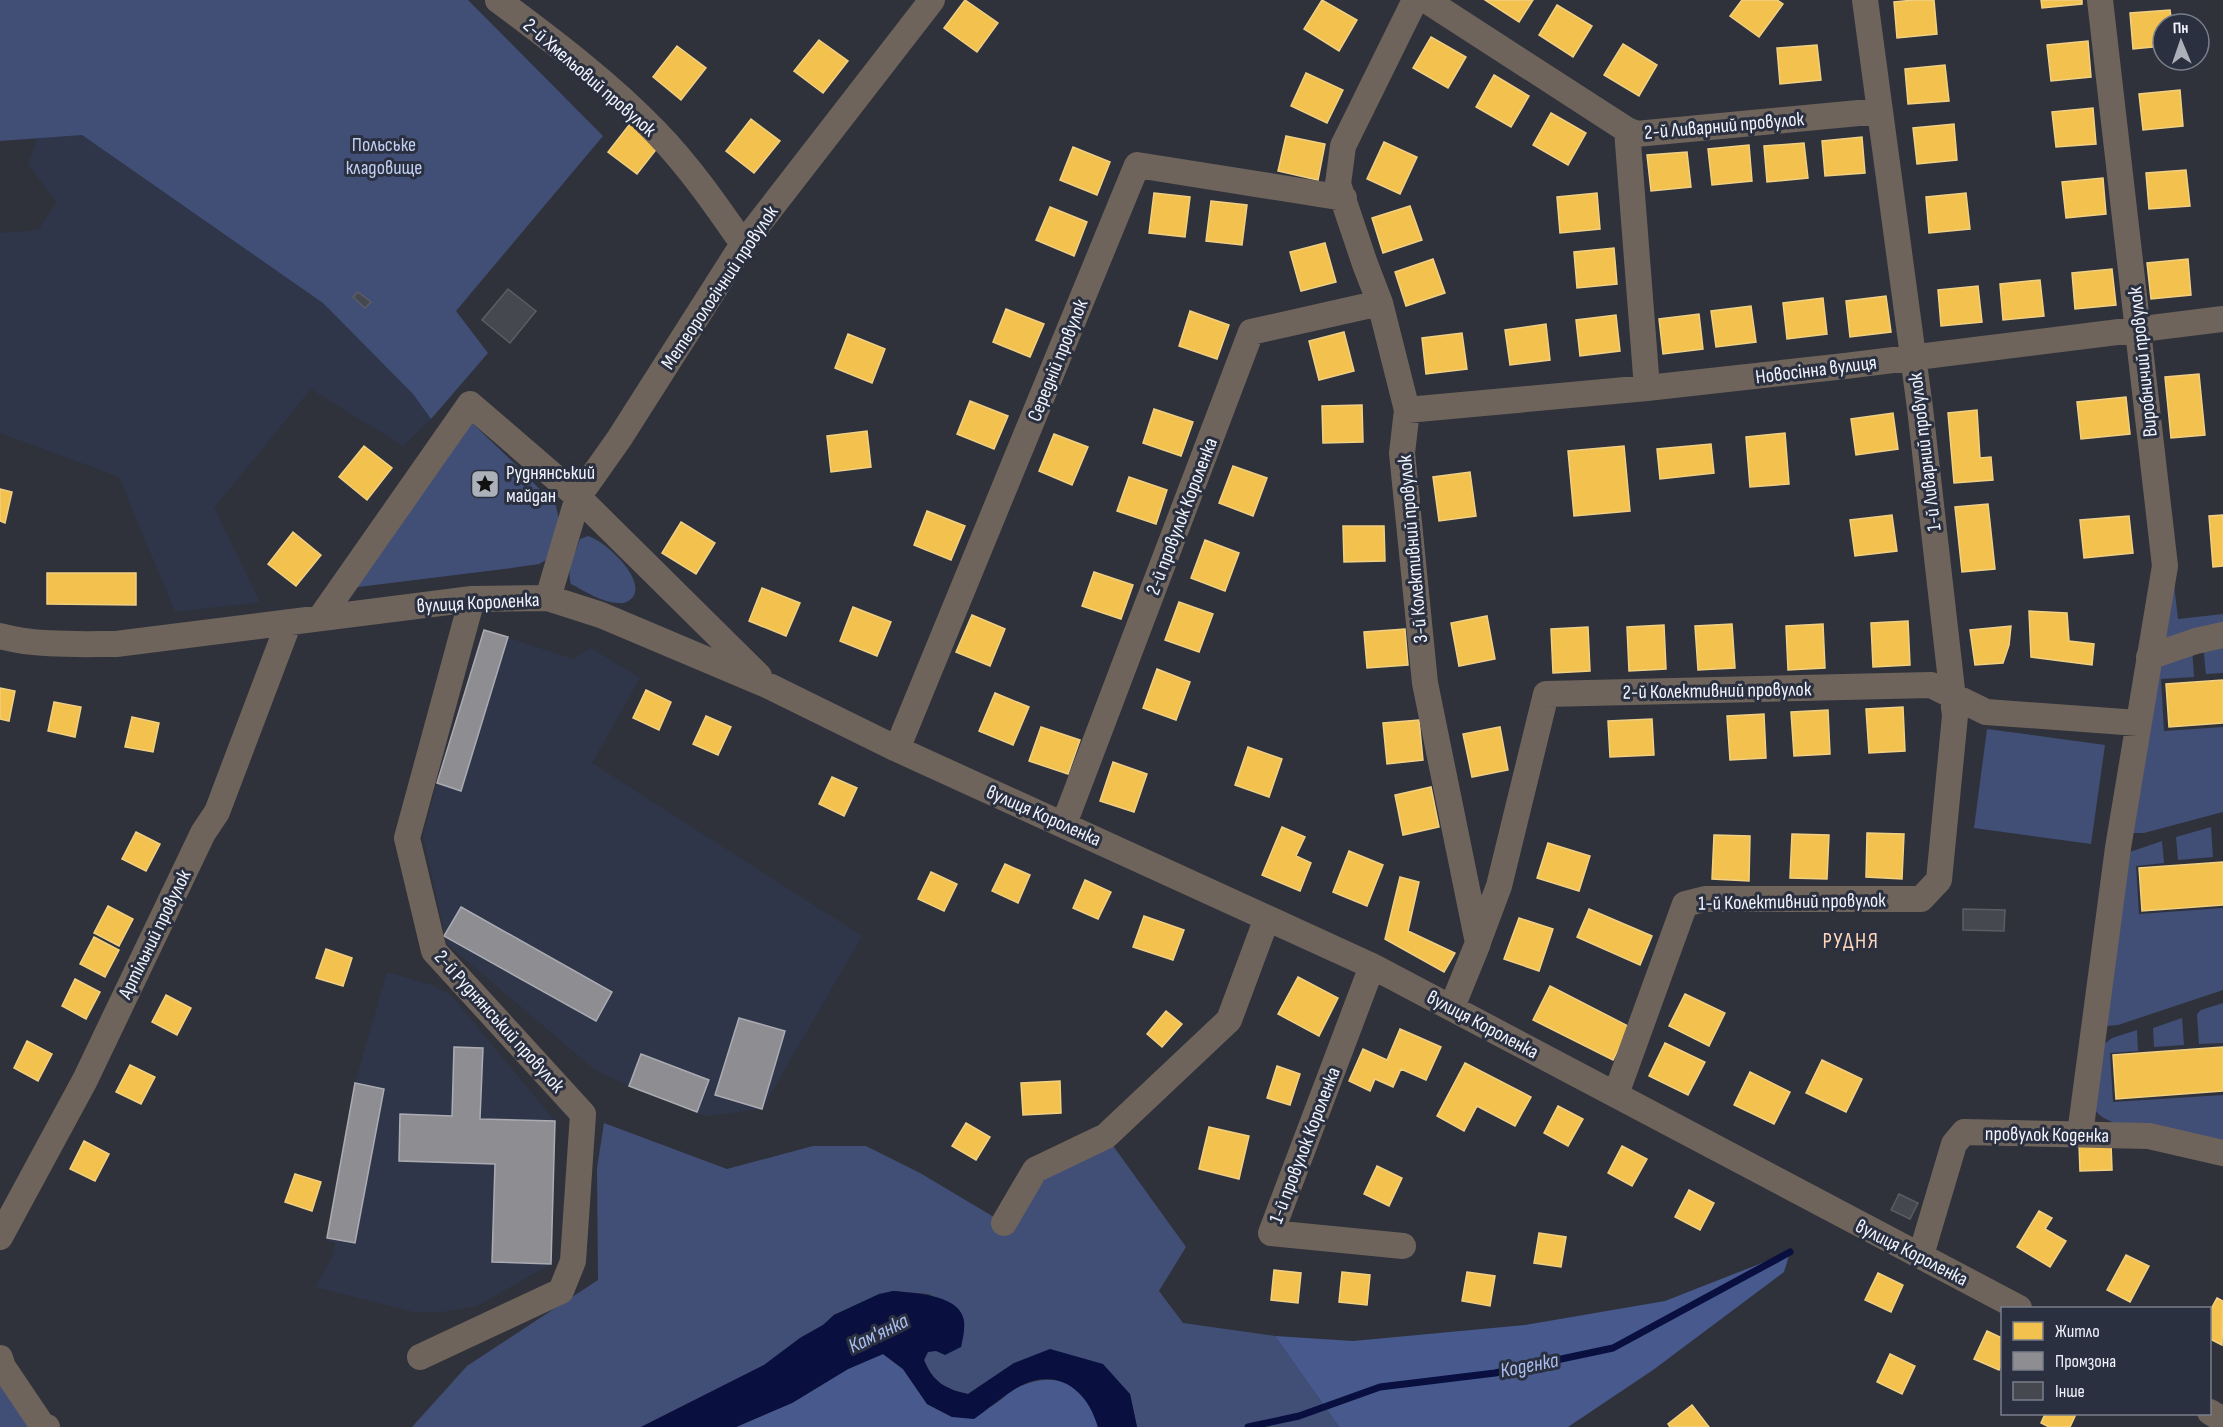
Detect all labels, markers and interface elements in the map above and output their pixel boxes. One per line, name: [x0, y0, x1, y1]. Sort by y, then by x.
north arrow: [2151, 12, 2211, 72]
street label: 2-й Хмельовий провулок: [518, 13, 661, 142]
text: Пн: [2172, 19, 2189, 38]
street label: 2-й Ливарний провулок: [1643, 107, 1805, 145]
park label: Польське кладовище: [346, 133, 422, 180]
street label: Метеорологічний провулок: [656, 201, 784, 374]
street label: Виробничий провулок: [2123, 285, 2163, 438]
street label: Середній провулок: [1022, 295, 1094, 425]
street label: Новосінна вулиця: [1754, 351, 1878, 389]
street label: 1-й Ливарний провулок: [1903, 371, 1947, 532]
street label: 2-й провулок Короленка: [1141, 434, 1223, 598]
street label: 3-й Колективний провулок: [1393, 453, 1433, 644]
place label: Руднянський майдан: [506, 461, 595, 508]
place icon: Руднянський майдан: [469, 468, 501, 500]
street label: вулиця Короленка: [416, 588, 540, 618]
street label: 2-й Колективний провулок: [1622, 677, 1812, 705]
street label: вулиця Короленка: [983, 780, 1105, 852]
street label: Артільний провулок: [113, 866, 197, 1004]
street label: 1-й Колективний провулок: [1698, 888, 1886, 916]
district label: РУДНЯ: [1823, 928, 1879, 955]
street label: 2-й Руднянський провулок: [429, 946, 570, 1098]
street label: вулиця Короленка: [1423, 985, 1542, 1064]
street label: 1-й провулок Короленка: [1264, 1064, 1346, 1227]
street label: провулок Коденка: [1985, 1122, 2109, 1148]
street label: вулиця Короленка: [1851, 1214, 1972, 1292]
legend: [2001, 1307, 2211, 1415]
water label: Кам'янка: [844, 1308, 913, 1359]
text: Житло: [2055, 1321, 2100, 1342]
water label: Коденка: [1498, 1347, 1561, 1383]
text: Промзона: [2055, 1351, 2116, 1372]
text: Інше: [2055, 1381, 2085, 1402]

